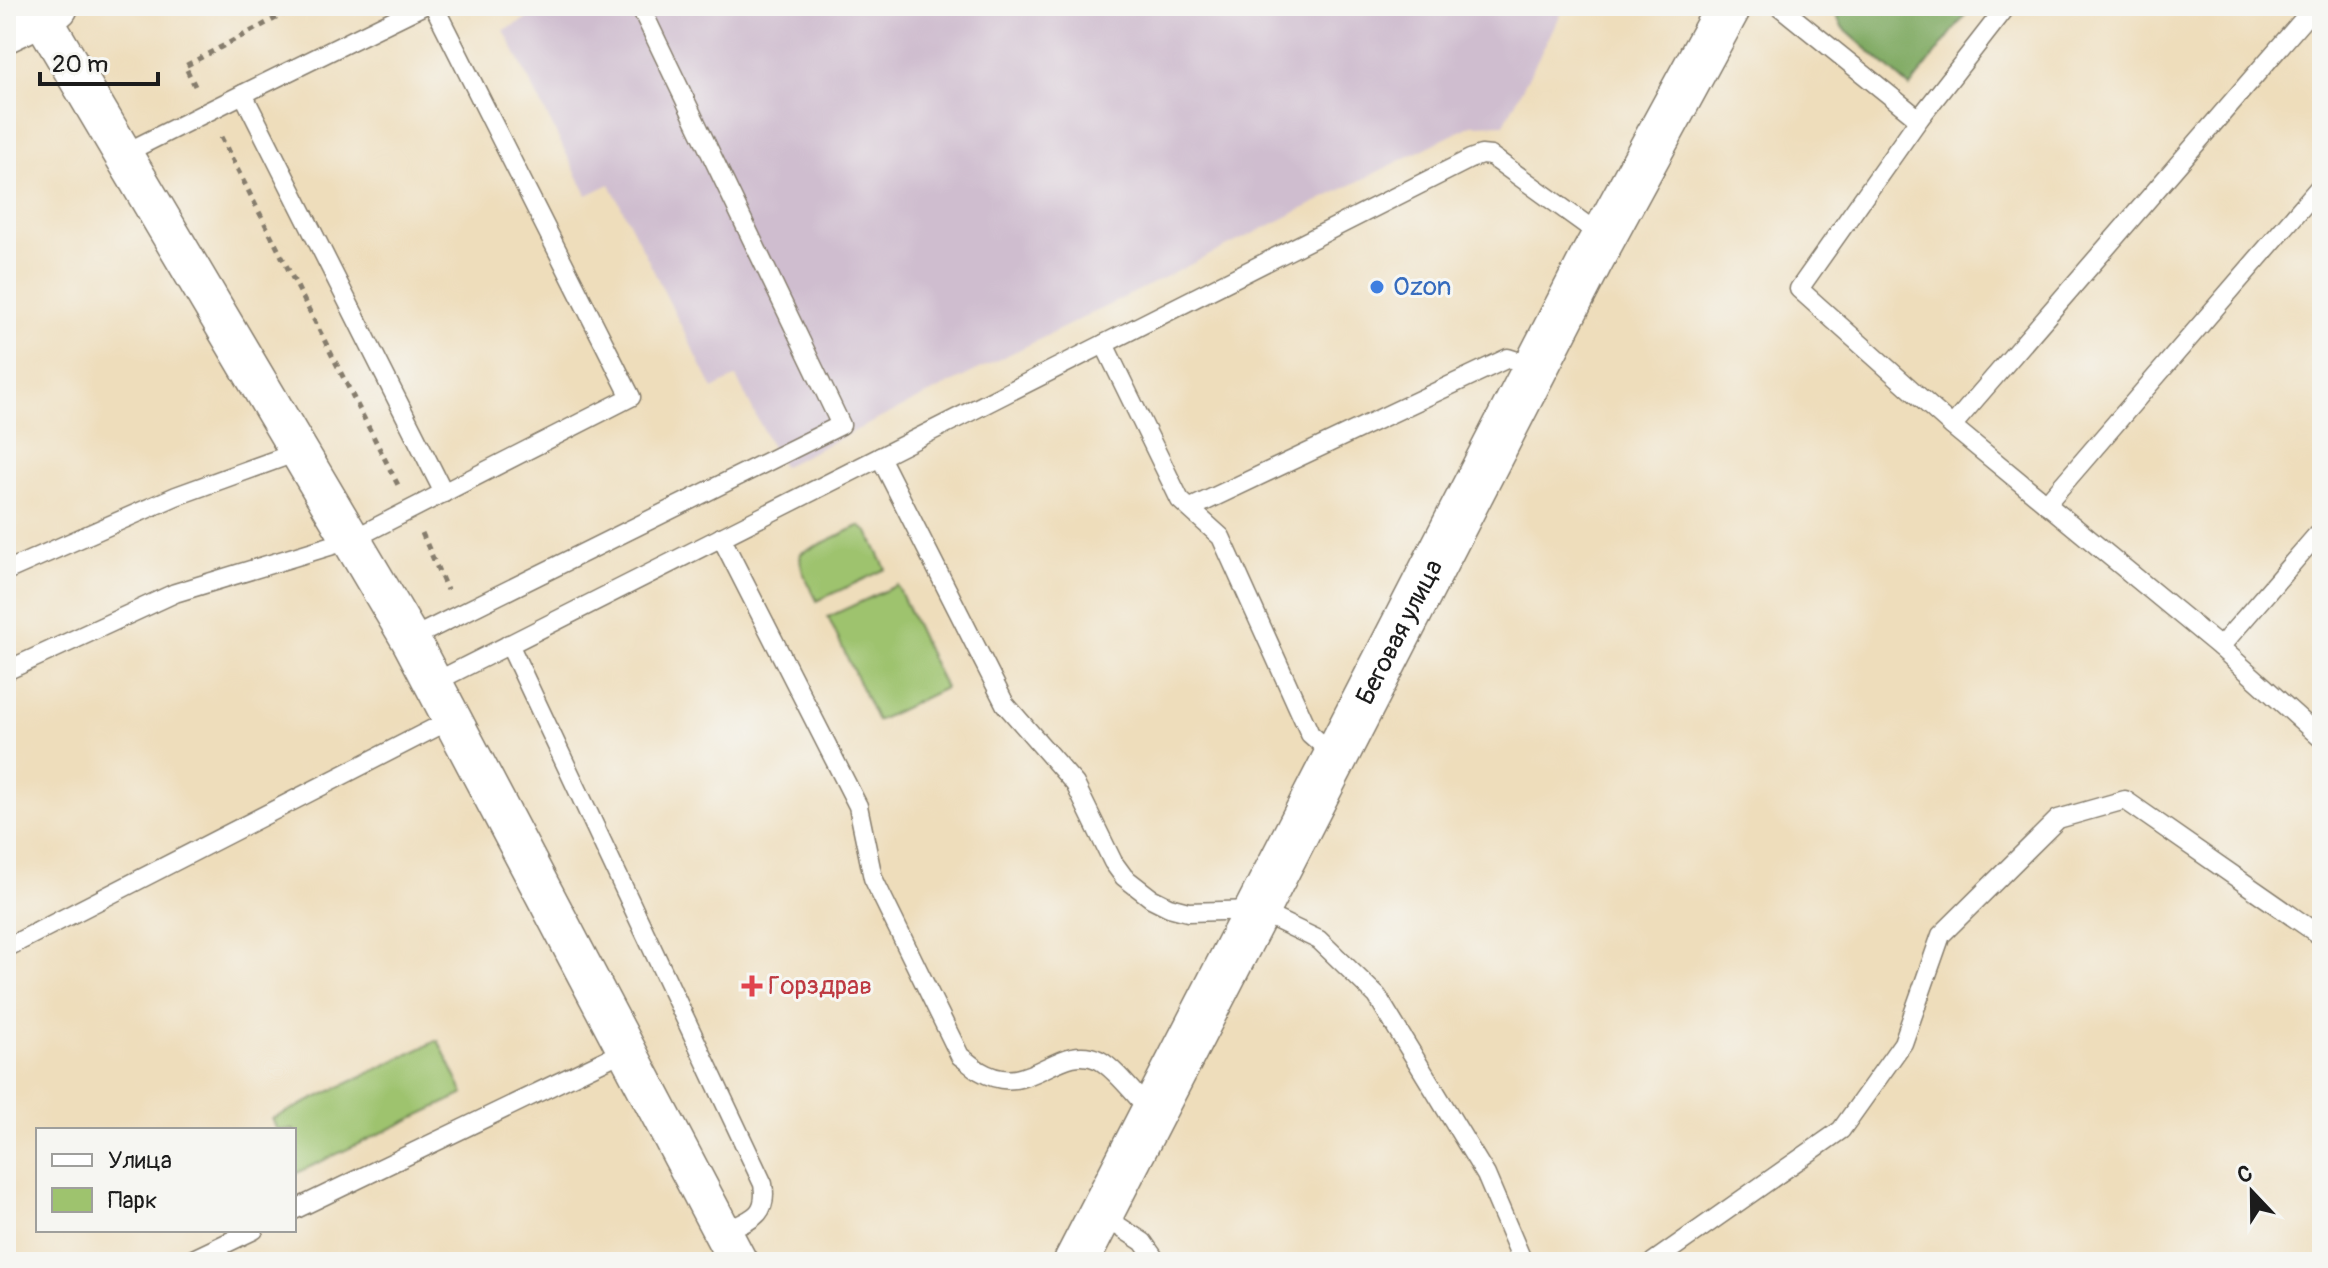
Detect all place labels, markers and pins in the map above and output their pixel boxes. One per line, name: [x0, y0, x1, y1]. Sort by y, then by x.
place label: Ozon: [1393, 271, 1451, 303]
marker: Ozon: [1368, 278, 1386, 296]
place label: Горздрав: [768, 970, 872, 1002]
marker: Горздрав: [743, 977, 761, 995]

